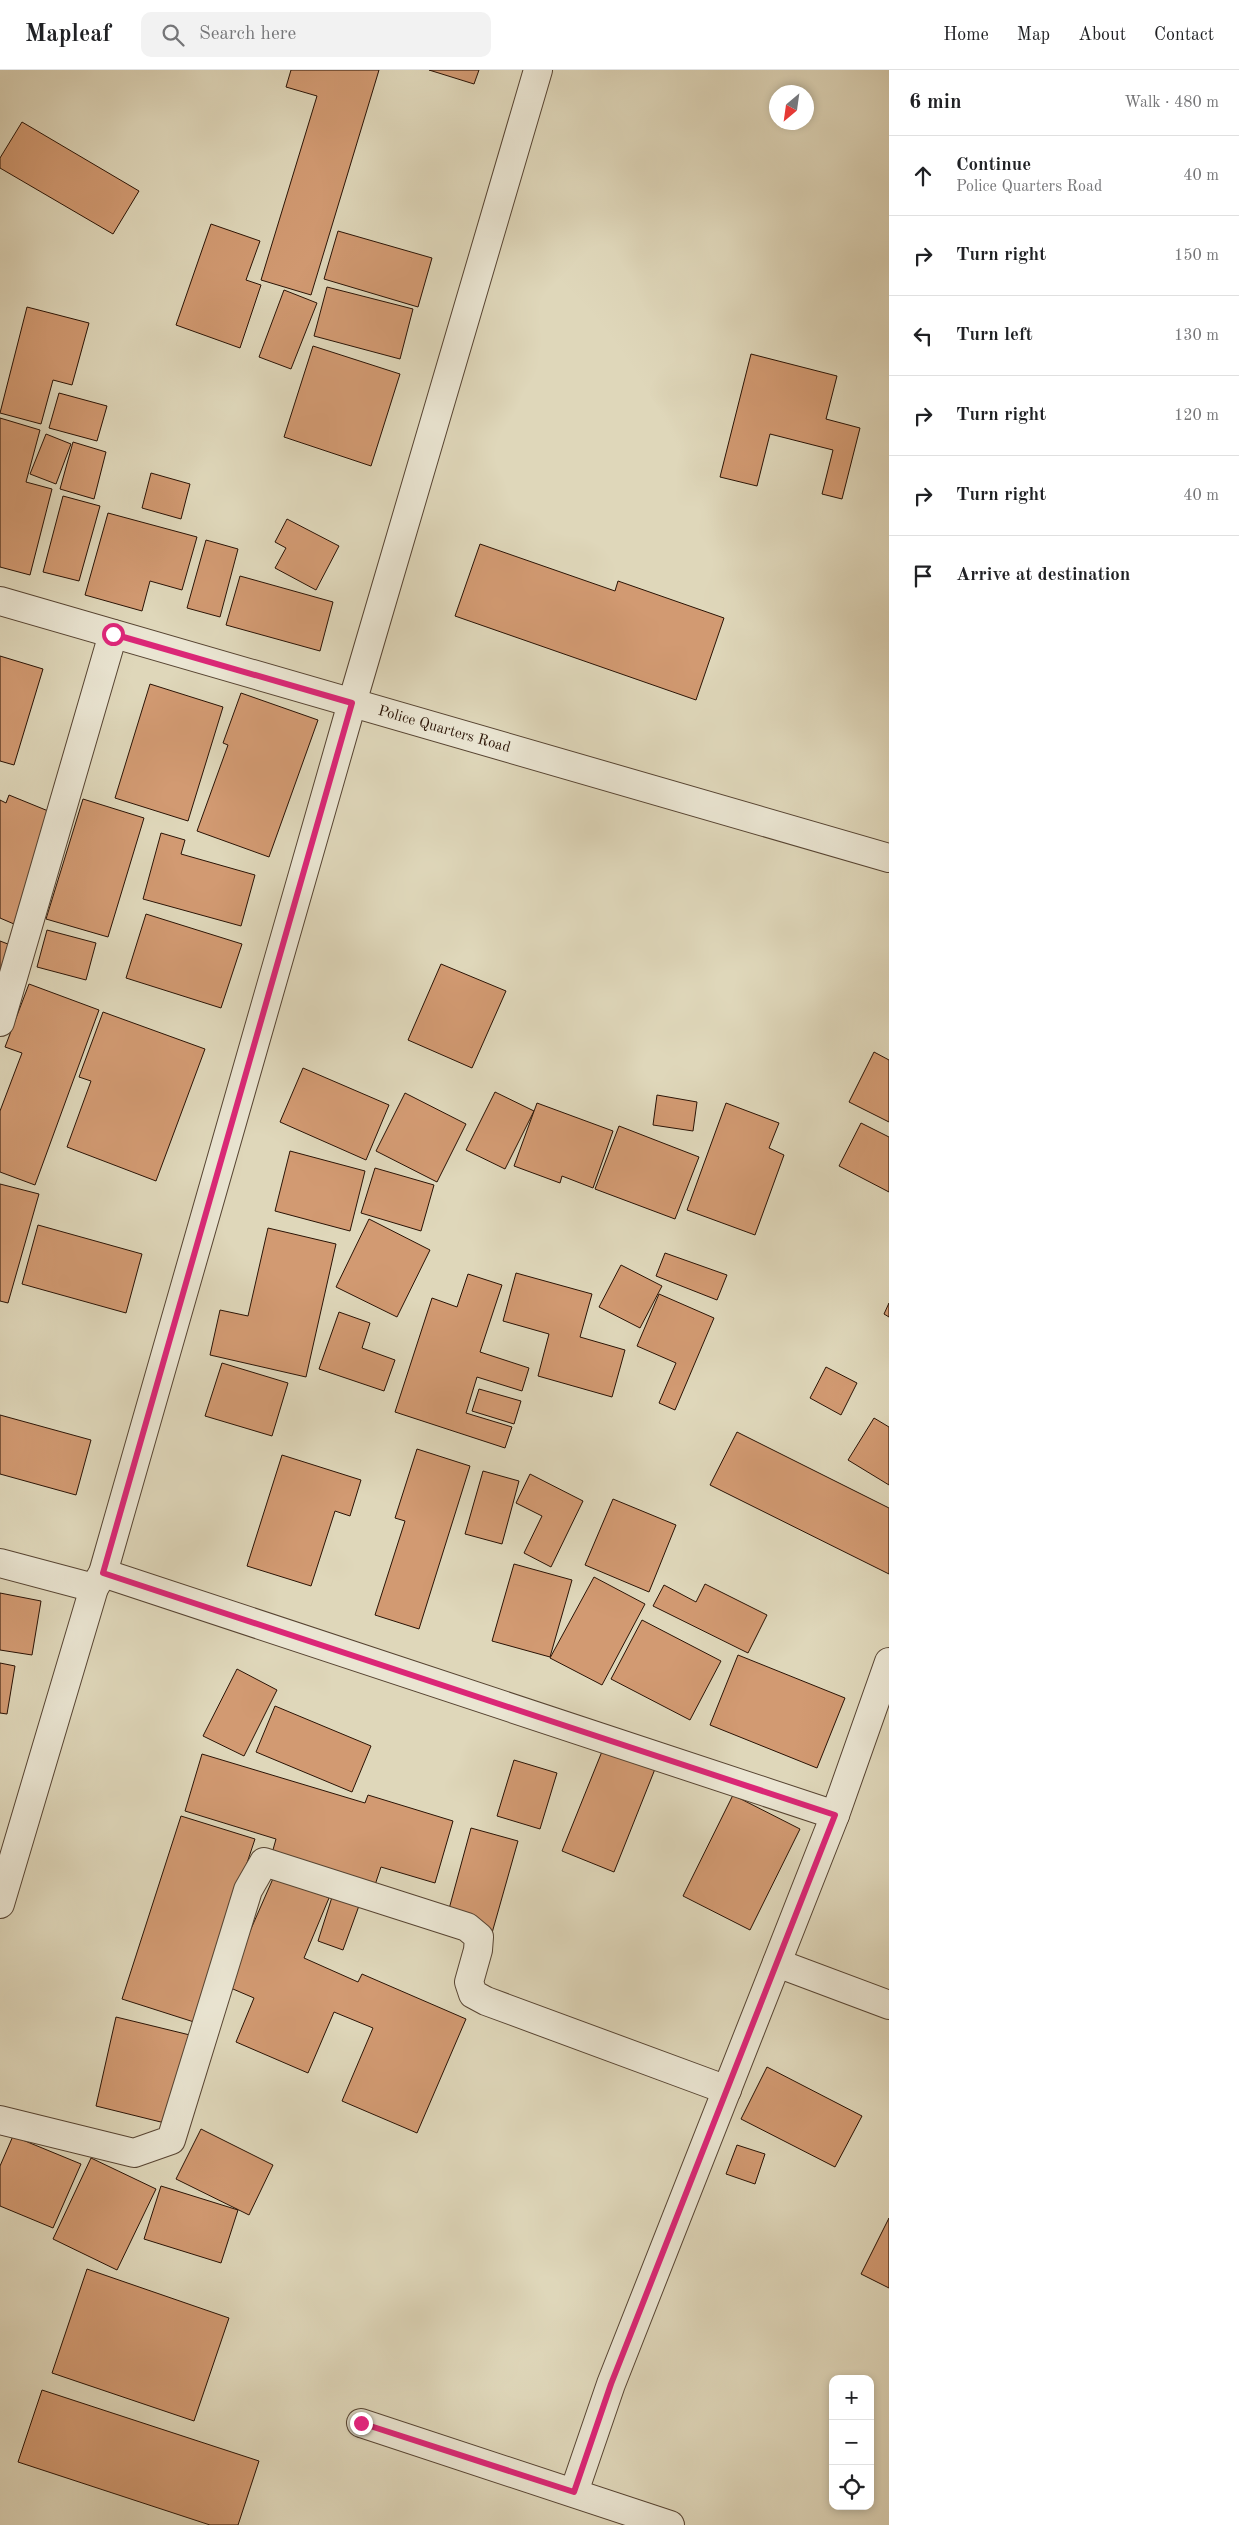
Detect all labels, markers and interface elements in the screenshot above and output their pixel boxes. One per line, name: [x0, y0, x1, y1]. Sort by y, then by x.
search box: [141, 12, 491, 57]
icon: search: [159, 21, 187, 49]
text: Mapleaf: [25, 23, 111, 47]
text: Search here: [199, 25, 296, 44]
text: Home: [943, 26, 989, 44]
text: Map: [1017, 26, 1050, 44]
text: About: [1078, 26, 1126, 44]
text: Contact: [1154, 26, 1214, 44]
north arrow: [769, 85, 814, 130]
text: 6 min: [909, 92, 962, 113]
text: Walk · 480 m: [1124, 95, 1219, 111]
text: Continue: [956, 156, 1031, 175]
icon: ahead: [909, 162, 937, 190]
text: 40 m: [1183, 168, 1219, 184]
text: Police Quarters Road: [956, 179, 1102, 195]
icon: right: [909, 242, 937, 270]
text: Turn right: [956, 246, 1046, 265]
text: 150 m: [1174, 248, 1219, 264]
icon: left: [909, 322, 937, 350]
text: Turn left: [956, 326, 1033, 345]
text: 130 m: [1174, 328, 1219, 344]
icon: right: [909, 402, 937, 430]
text: Turn right: [956, 406, 1046, 425]
text: 120 m: [1174, 408, 1219, 424]
icon: right: [909, 482, 937, 510]
text: Turn right: [956, 486, 1046, 505]
text: 40 m: [1183, 488, 1219, 504]
icon: arrive: [909, 562, 937, 590]
text: Arrive at destination: [956, 566, 1130, 585]
route start: [102, 623, 125, 646]
street label: Police Quarters Road: [376, 704, 512, 756]
map controls: [829, 2375, 874, 2510]
button: +: [829, 2375, 874, 2420]
route end: [350, 2412, 373, 2435]
button: −: [829, 2420, 874, 2465]
button: locate: [829, 2465, 874, 2510]

